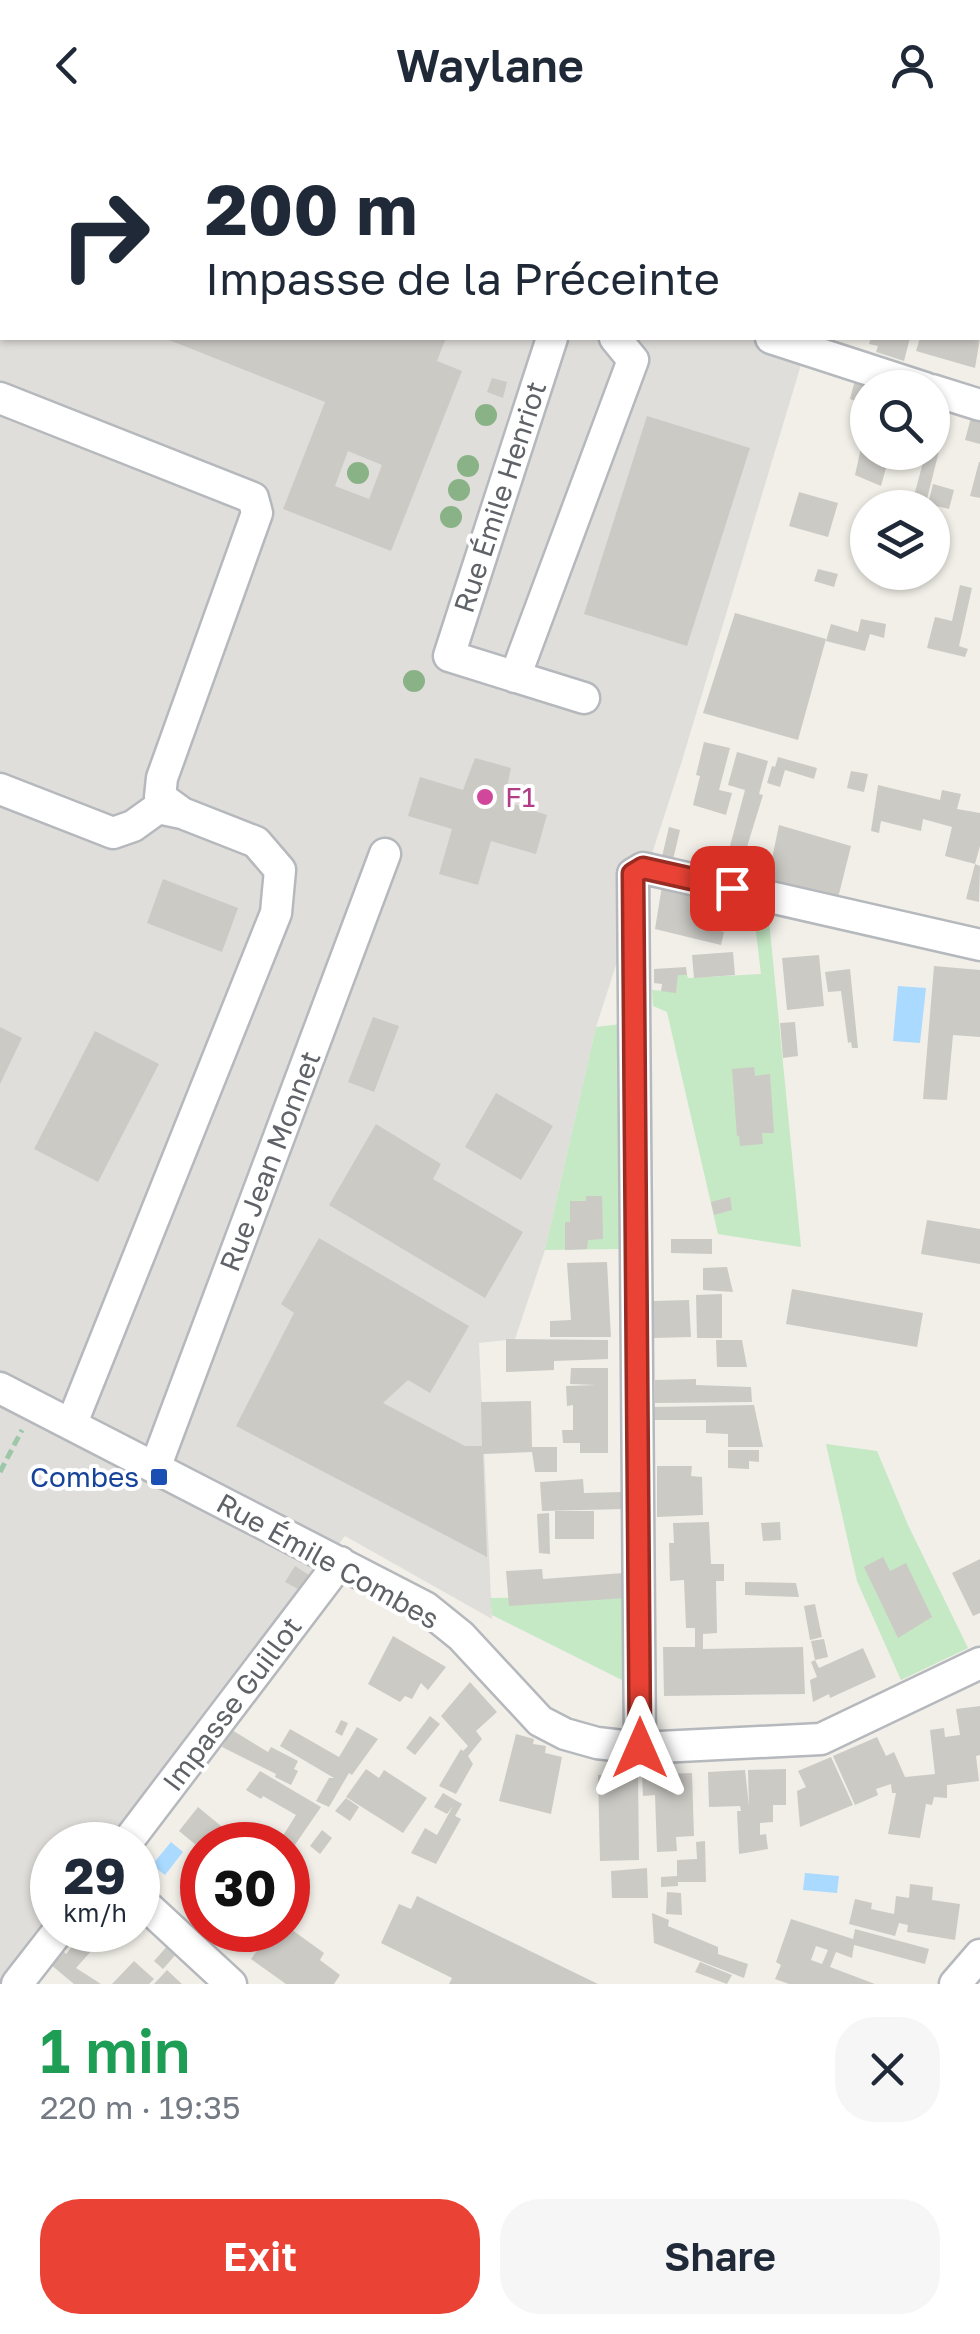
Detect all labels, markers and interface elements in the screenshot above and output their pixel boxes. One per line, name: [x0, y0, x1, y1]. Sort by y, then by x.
icon: back: [40, 38, 95, 93]
text: Waylane: [396, 38, 584, 92]
icon: person: [885, 38, 940, 93]
text: 200 m: [205, 166, 417, 250]
icon: right: [40, 170, 170, 300]
text: Impasse de la Préceinte: [205, 251, 720, 305]
map controls: [850, 370, 950, 590]
button: search: [850, 370, 950, 470]
street label: Rue Émile Henriot: [447, 377, 552, 617]
button: layers: [850, 490, 950, 590]
place label: F1: [505, 780, 535, 813]
marker: F1: [474, 786, 496, 808]
pin: [690, 846, 775, 931]
icon: arrive: [705, 861, 760, 916]
street label: Rue Jean Monnet: [212, 1046, 327, 1276]
place label: Combes: [30, 1460, 139, 1493]
marker: Combes: [148, 1466, 170, 1488]
street label: Rue Émile Combes: [211, 1486, 445, 1635]
street label: Impasse Guillot: [155, 1610, 308, 1797]
position arrow: [588, 1696, 692, 1800]
speed limit sign: 30: [180, 1822, 310, 1952]
text: 29: [64, 1845, 126, 1905]
text: km/h: [63, 1897, 127, 1928]
text: 1 min: [40, 2014, 190, 2086]
button: close: [835, 2017, 940, 2122]
text: 220 m · 19:35: [40, 2088, 241, 2126]
button: Exit: [40, 2199, 480, 2314]
button: Share: [500, 2199, 940, 2314]

